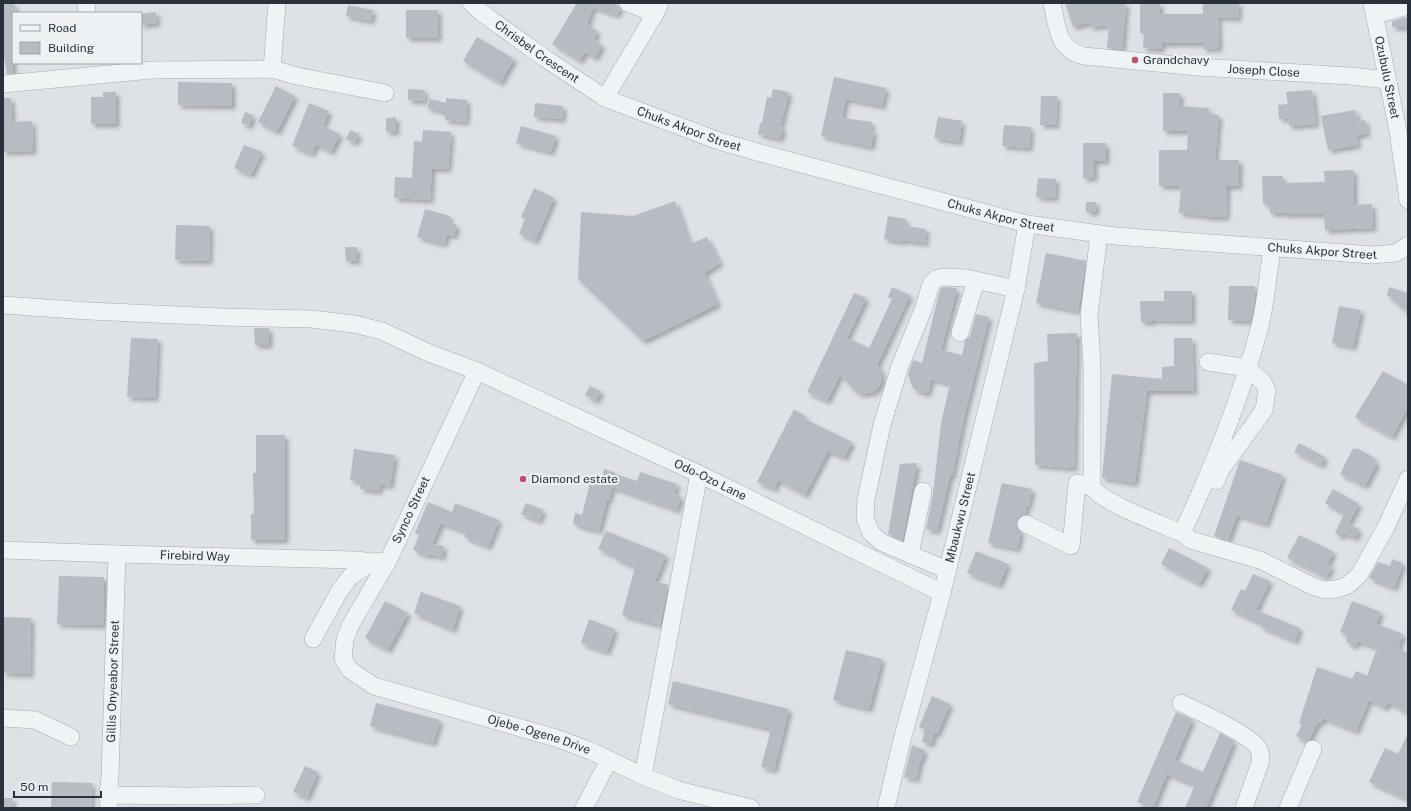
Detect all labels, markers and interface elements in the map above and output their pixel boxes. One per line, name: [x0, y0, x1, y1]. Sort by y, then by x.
legend: [12, 12, 142, 64]
street label: Chrisbel Crescent: [492, 17, 582, 86]
text: Road: [48, 21, 76, 35]
street label: Ozubulu Street: [1372, 35, 1402, 120]
text: Building: [48, 41, 94, 55]
place label: Grandchavy: [1143, 53, 1210, 67]
marker: Grandchavy: [1130, 55, 1140, 65]
street label: Joseph Close: [1227, 62, 1300, 80]
street label: Chuks Akpor Street: [635, 104, 743, 154]
street label: Chuks Akpor Street: [946, 196, 1056, 235]
street label: Chuks Akpor Street: [1267, 240, 1378, 262]
street label: Odo-Ozo Lane: [672, 456, 749, 503]
street label: Mbaukwu Street: [943, 470, 978, 564]
place label: Diamond estate: [531, 472, 618, 486]
street label: Synco Street: [389, 474, 433, 546]
marker: Diamond estate: [518, 474, 528, 484]
street label: Firebird Way: [160, 548, 231, 564]
street label: Gillis Onyeabor Street: [104, 619, 122, 743]
street label: Ojebe -Ogene Drive: [486, 712, 593, 757]
scale bar: [14, 773, 101, 799]
text: 50 m: [20, 780, 48, 794]

